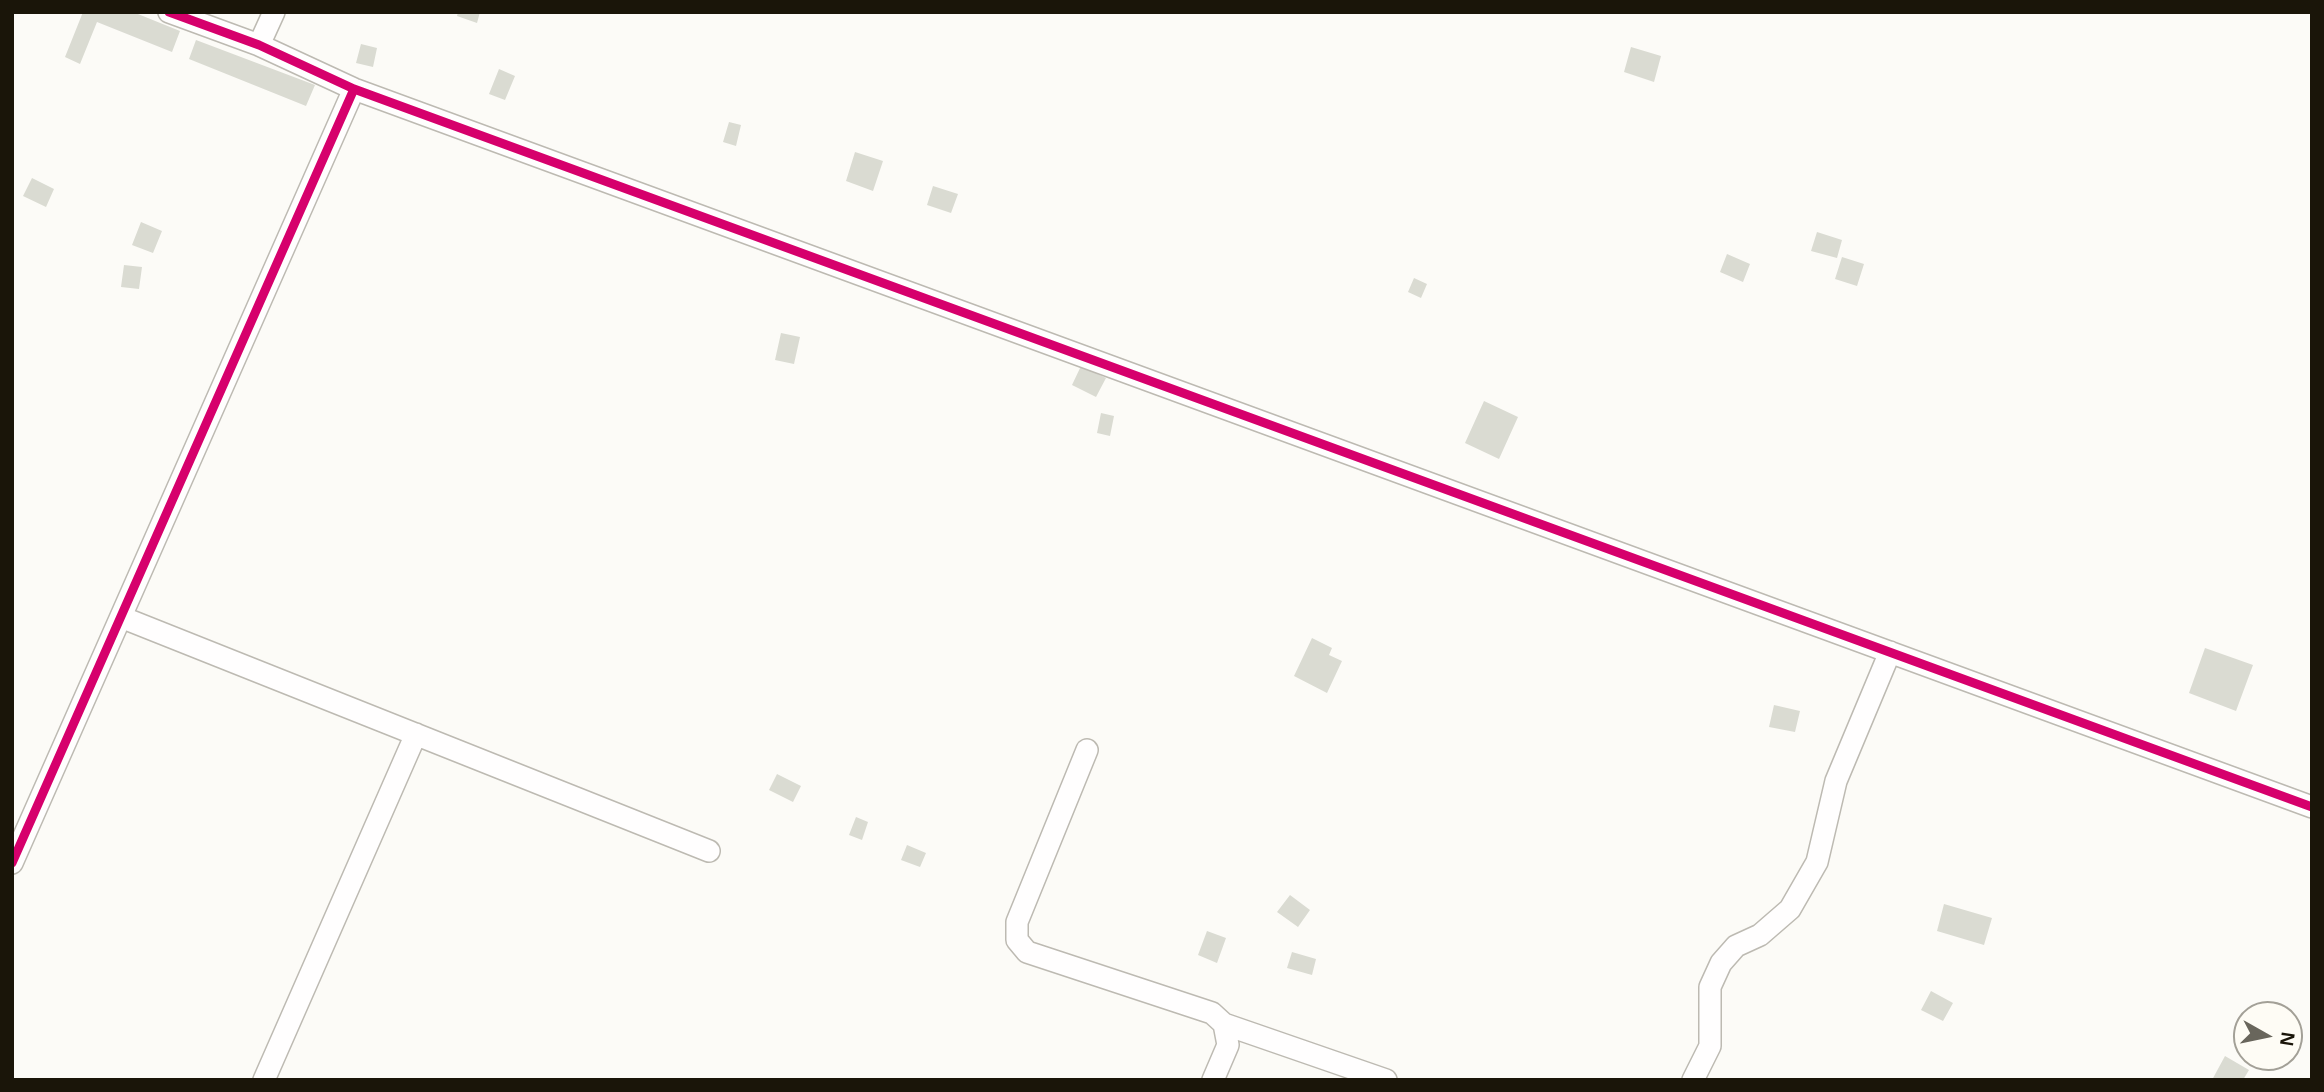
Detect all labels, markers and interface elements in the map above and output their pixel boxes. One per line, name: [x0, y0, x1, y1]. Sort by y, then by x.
north arrow: [2233, 1001, 2303, 1071]
text: N: [2276, 1031, 2299, 1047]

